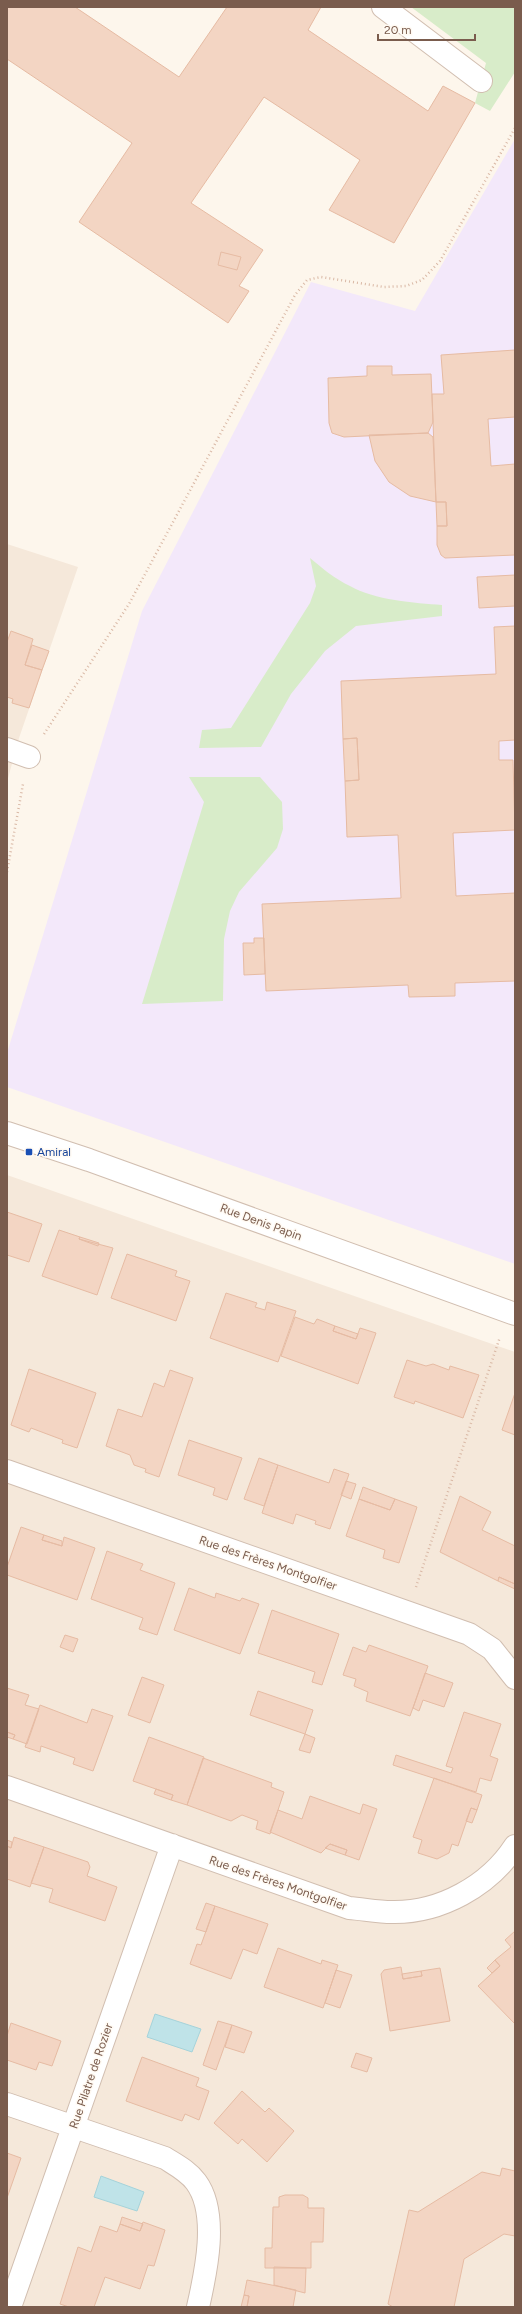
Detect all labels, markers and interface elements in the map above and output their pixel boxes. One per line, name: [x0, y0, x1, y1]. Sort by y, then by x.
scale bar: [378, 16, 475, 42]
text: 20 m: [384, 23, 412, 37]
place label: Amiral: [37, 1145, 71, 1159]
marker: Amiral: [24, 1147, 34, 1157]
street label: Rue Denis Papin: [218, 1201, 304, 1243]
street label: Rue des Frères Montgolfier: [197, 1533, 339, 1593]
street label: Rue des Frères Montgolfier: [207, 1853, 349, 1913]
street label: Rue Pilatre de Rozier: [66, 2021, 116, 2131]

